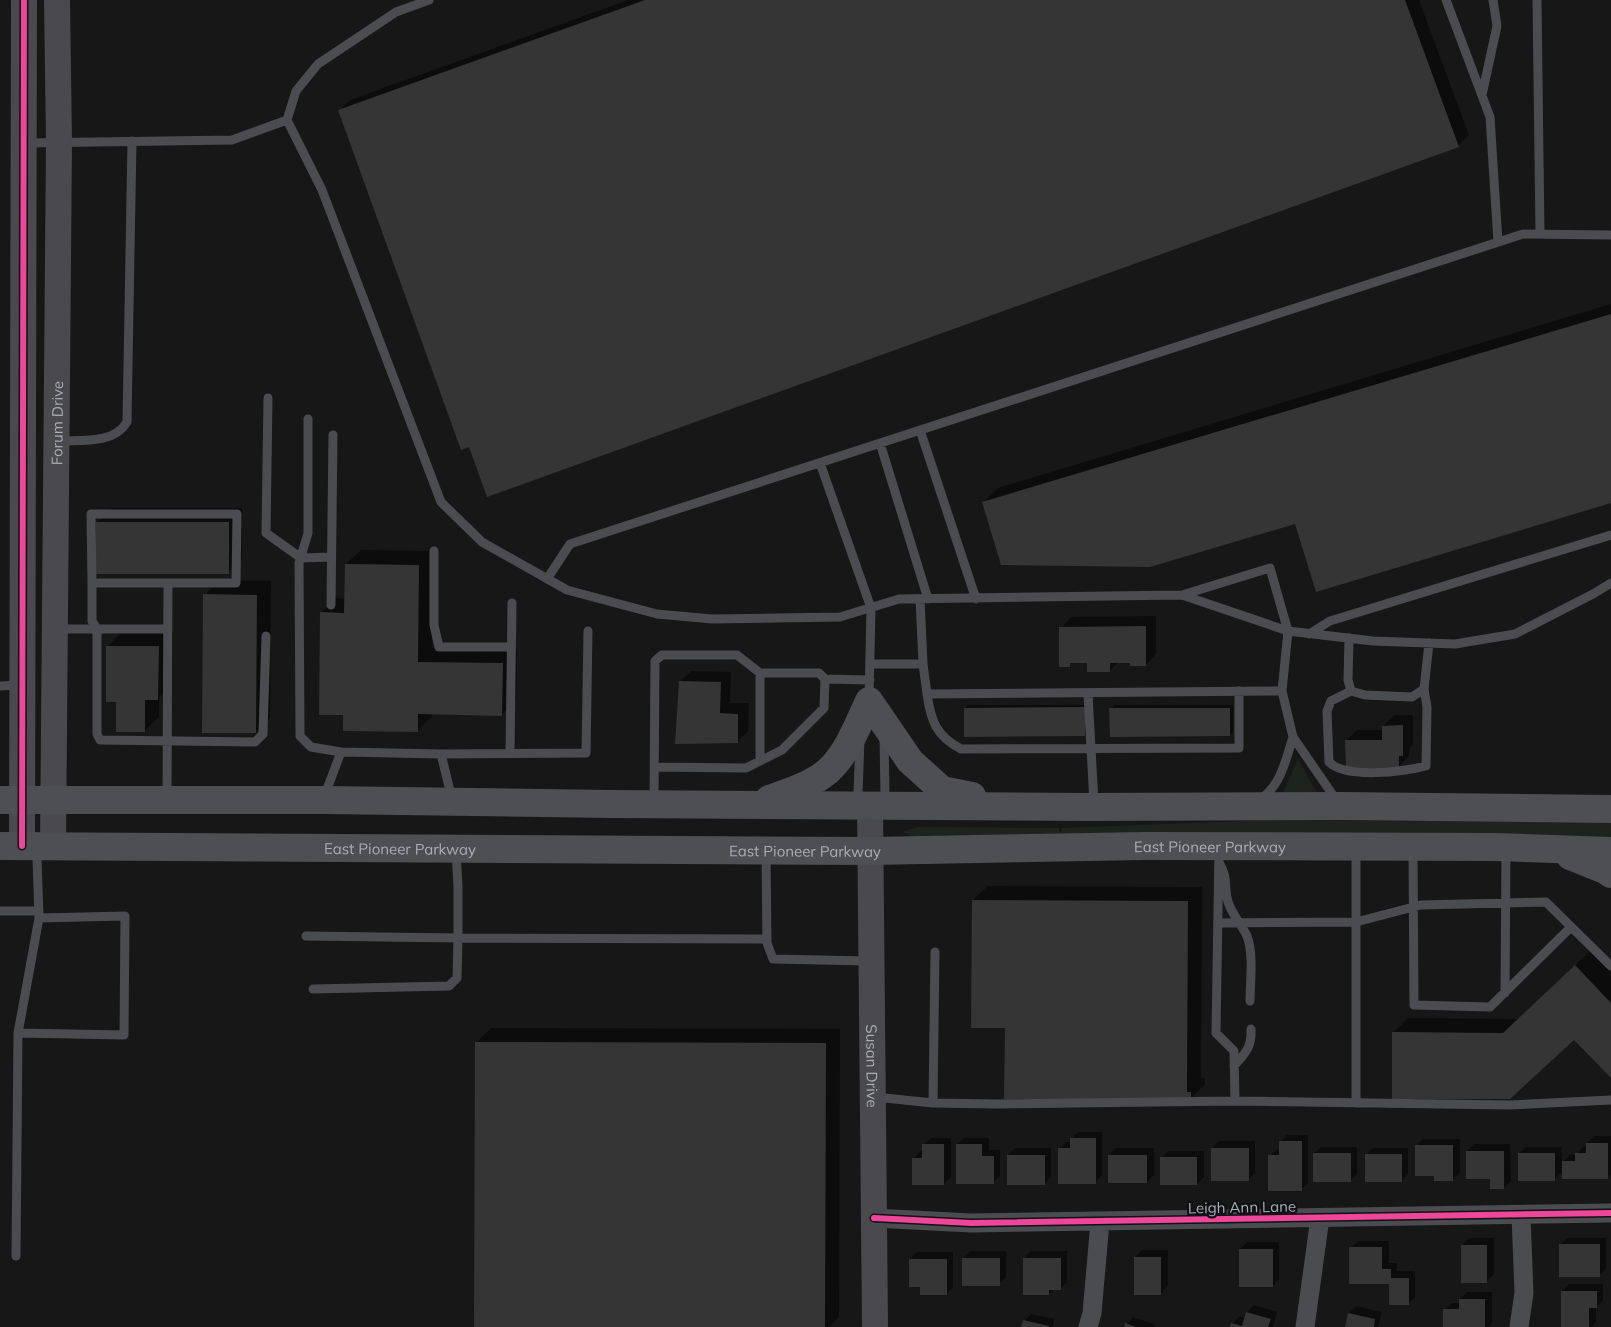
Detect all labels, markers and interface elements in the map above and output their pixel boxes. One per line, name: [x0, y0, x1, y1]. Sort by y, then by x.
street label: Forum Drive: [47, 381, 66, 465]
street label: East Pioneer Parkway: [1134, 836, 1286, 856]
street label: East Pioneer Parkway: [324, 838, 476, 858]
street label: East Pioneer Parkway: [729, 841, 881, 861]
street label: Susan Drive: [863, 1024, 882, 1108]
street label: Leigh Ann Lane: [1188, 1197, 1296, 1217]

